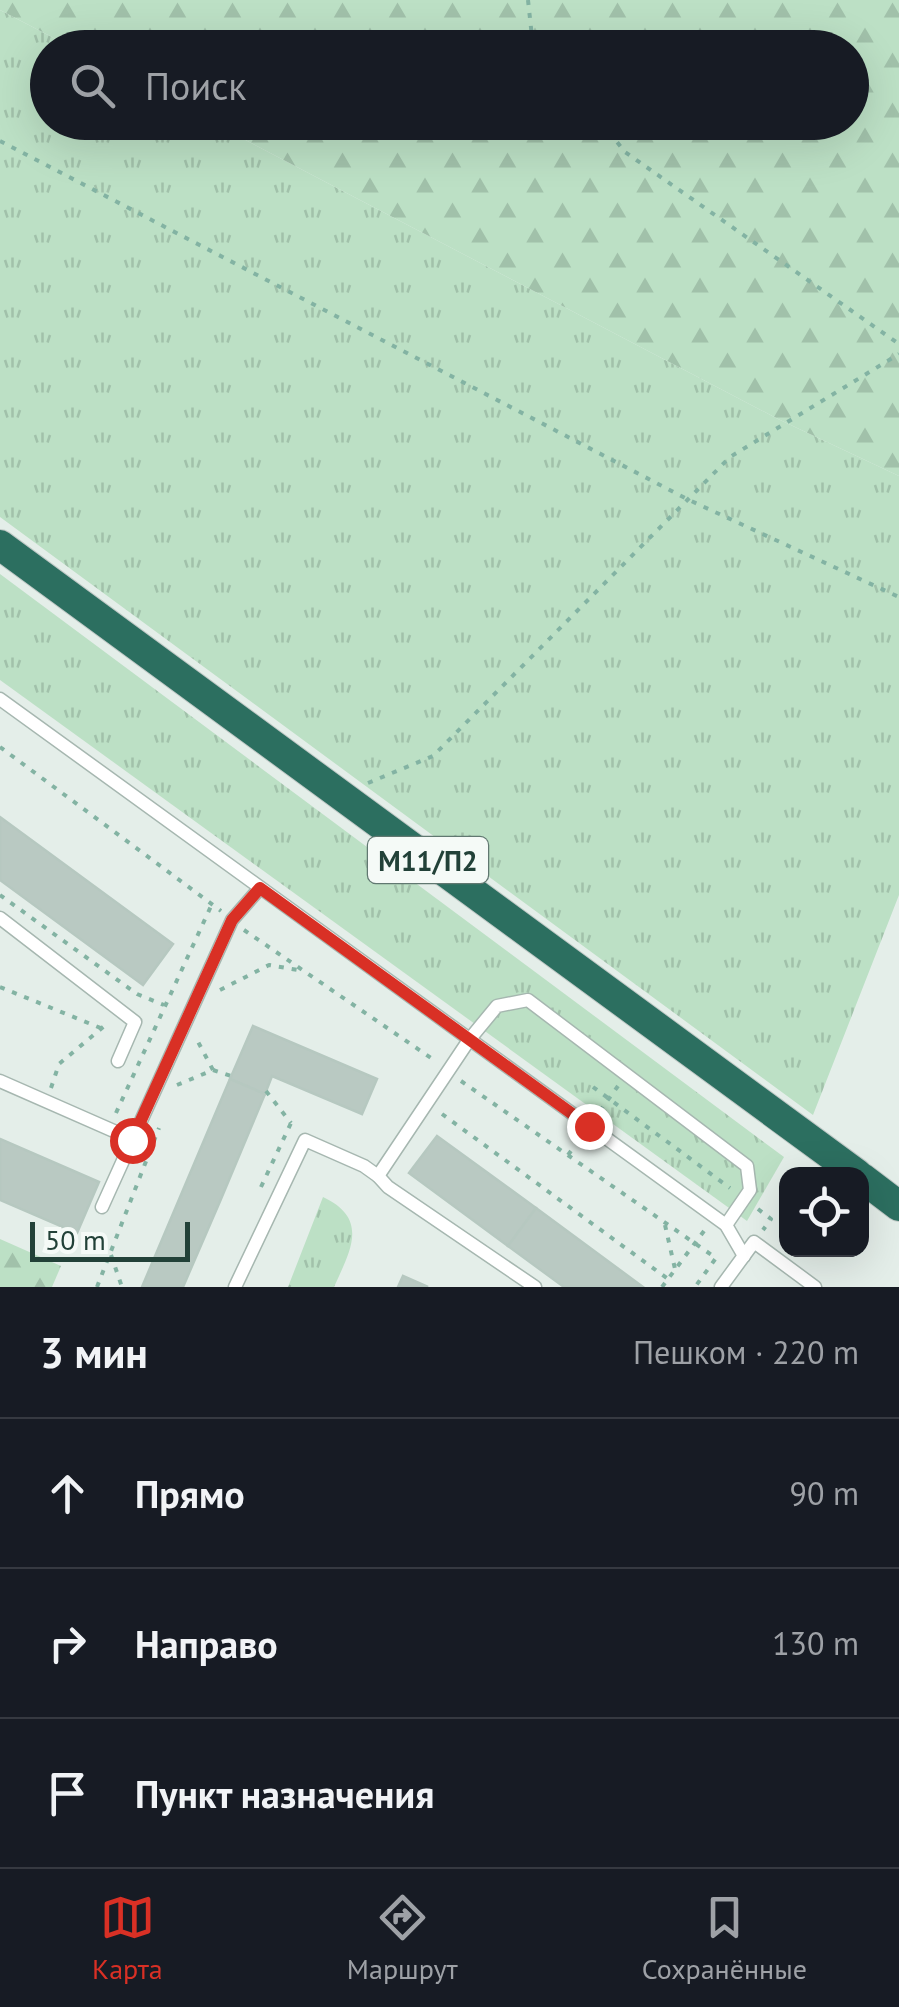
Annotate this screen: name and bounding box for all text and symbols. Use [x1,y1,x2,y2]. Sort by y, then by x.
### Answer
search box [30,30,869,140]
icon: search [65,58,120,113]
text: Поиск [145,61,246,110]
road number: М11/П2 [368,837,488,883]
route end [567,1104,613,1150]
route start [110,1118,156,1164]
map controls [779,1167,869,1257]
button: locate [779,1167,869,1257]
scale bar [30,1217,190,1262]
text: 50 m [45,1221,106,1258]
text: 3 мин [40,1325,148,1380]
text: Пешком · 220 m [633,1331,859,1373]
icon: ahead [40,1466,95,1521]
text: Прямо [135,1469,245,1518]
text: 90 m [790,1472,859,1514]
icon: right [40,1616,95,1671]
text: Направо [135,1619,278,1668]
text: 130 m [772,1622,859,1664]
icon: arrive [40,1766,95,1821]
text: Пункт назначения [135,1769,434,1818]
tab: Карта [92,1890,163,1987]
tab: Маршрут [347,1890,458,1987]
tab: Сохранённые [642,1890,807,1987]

